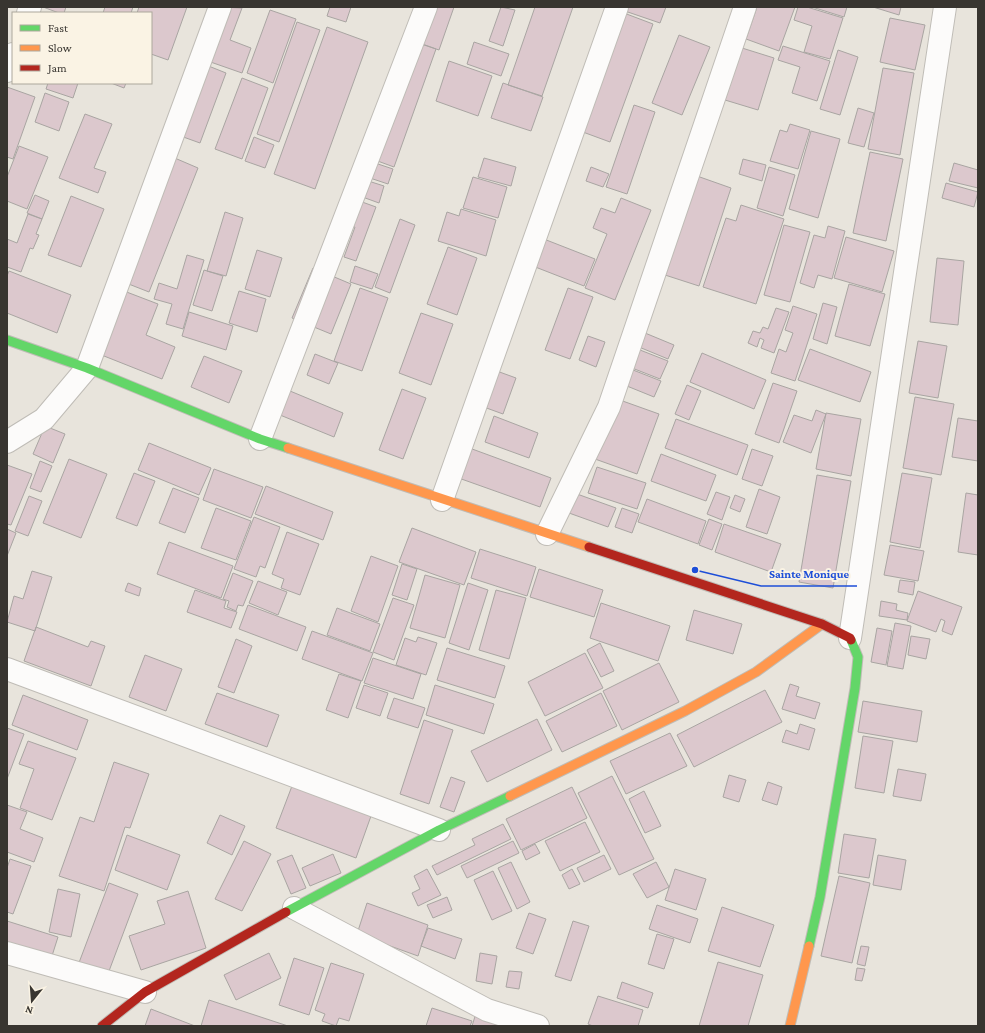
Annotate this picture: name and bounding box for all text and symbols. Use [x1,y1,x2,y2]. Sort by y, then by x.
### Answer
legend [12,12,152,84]
text: Fast [48,21,69,35]
text: Slow [48,41,72,55]
text: Jam [47,61,67,75]
callout: Sainte Monique [761,562,857,586]
text: Sainte Monique [769,567,849,581]
north arrow [12,981,52,1021]
text: N [23,1004,34,1017]

